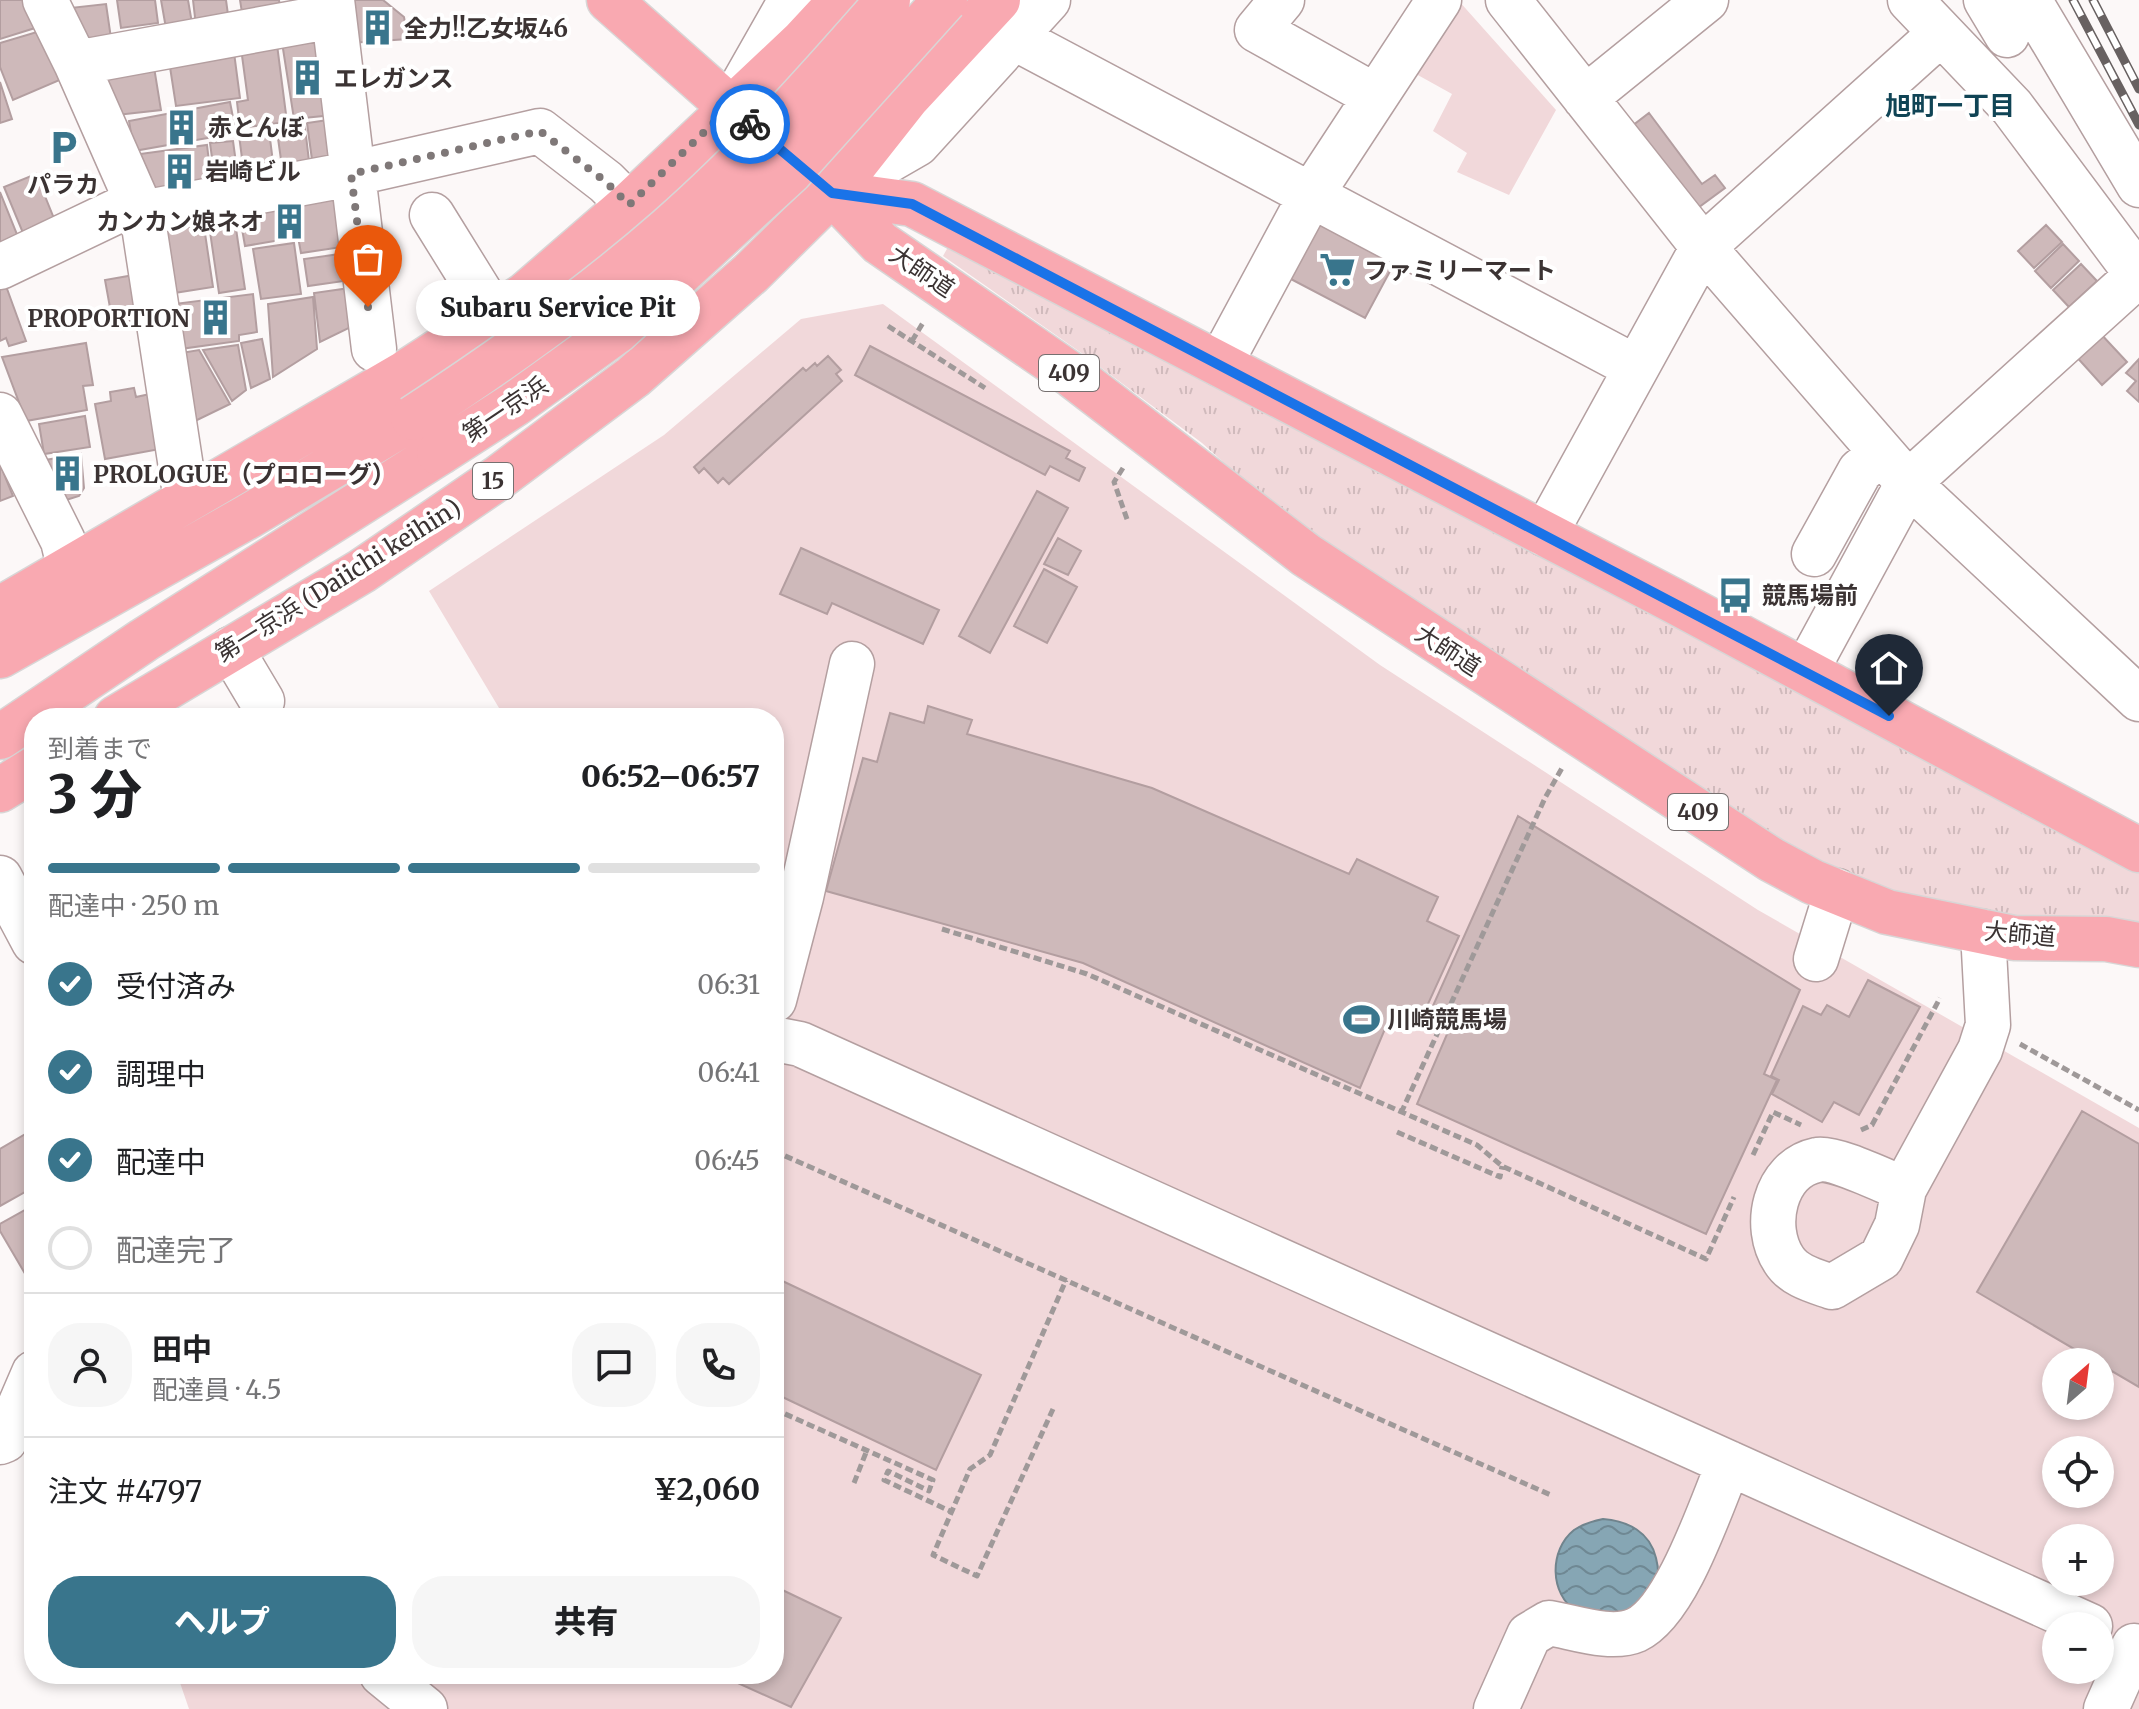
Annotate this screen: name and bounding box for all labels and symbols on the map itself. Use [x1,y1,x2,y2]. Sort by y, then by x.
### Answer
building icon: 全力!!乙女坂46 [359,9,397,47]
place label: 全力!!乙女坂46 [404,13,568,44]
building icon: エレガンス [289,59,327,97]
place label: エレガンス [334,63,454,94]
courier [710,84,790,164]
district label: 旭町一丁目 [1885,89,2015,122]
building icon: 赤とんぼ [163,108,201,146]
place label: 赤とんぼ [208,112,305,143]
parking icon: パラカ [44,128,82,166]
building icon: 岩崎ビル [160,152,198,190]
place label: 岩崎ビル [205,156,301,187]
place label: パラカ [27,169,99,200]
building icon: カンカン娘ネオ [271,202,309,240]
place label: カンカン娘ネオ [96,206,264,237]
pin [334,225,402,307]
street label: 大師道 [883,238,961,304]
supermarket icon: ファミリーマート [1319,251,1357,289]
place label: ファミリーマート [1364,255,1556,286]
callout: Subaru Service Pit [416,279,700,335]
building icon: PROPORTION [197,299,235,337]
place label: PROPORTION [27,303,190,334]
road number: 409 [1039,355,1099,391]
street label: 第一京浜 [457,369,553,449]
building icon: PROLOGUE（プロローグ） [48,455,86,493]
place label: PROLOGUE（プロローグ） [93,459,396,490]
road number: 15 [473,463,513,499]
street label: 第一京浜 (Daiichi keihin) [209,492,467,668]
bus stop icon: 競馬場前 [1717,576,1755,614]
place label: 競馬場前 [1762,580,1858,611]
street label: 大師道 [1409,617,1487,683]
pin [1855,634,1923,716]
road number: 409 [1668,794,1728,830]
street label: 大師道 [1983,915,2057,953]
sports icon: 川崎競馬場 [1342,1000,1380,1038]
place label: 川崎競馬場 [1387,1004,1507,1035]
north arrow [2042,1348,2114,1420]

